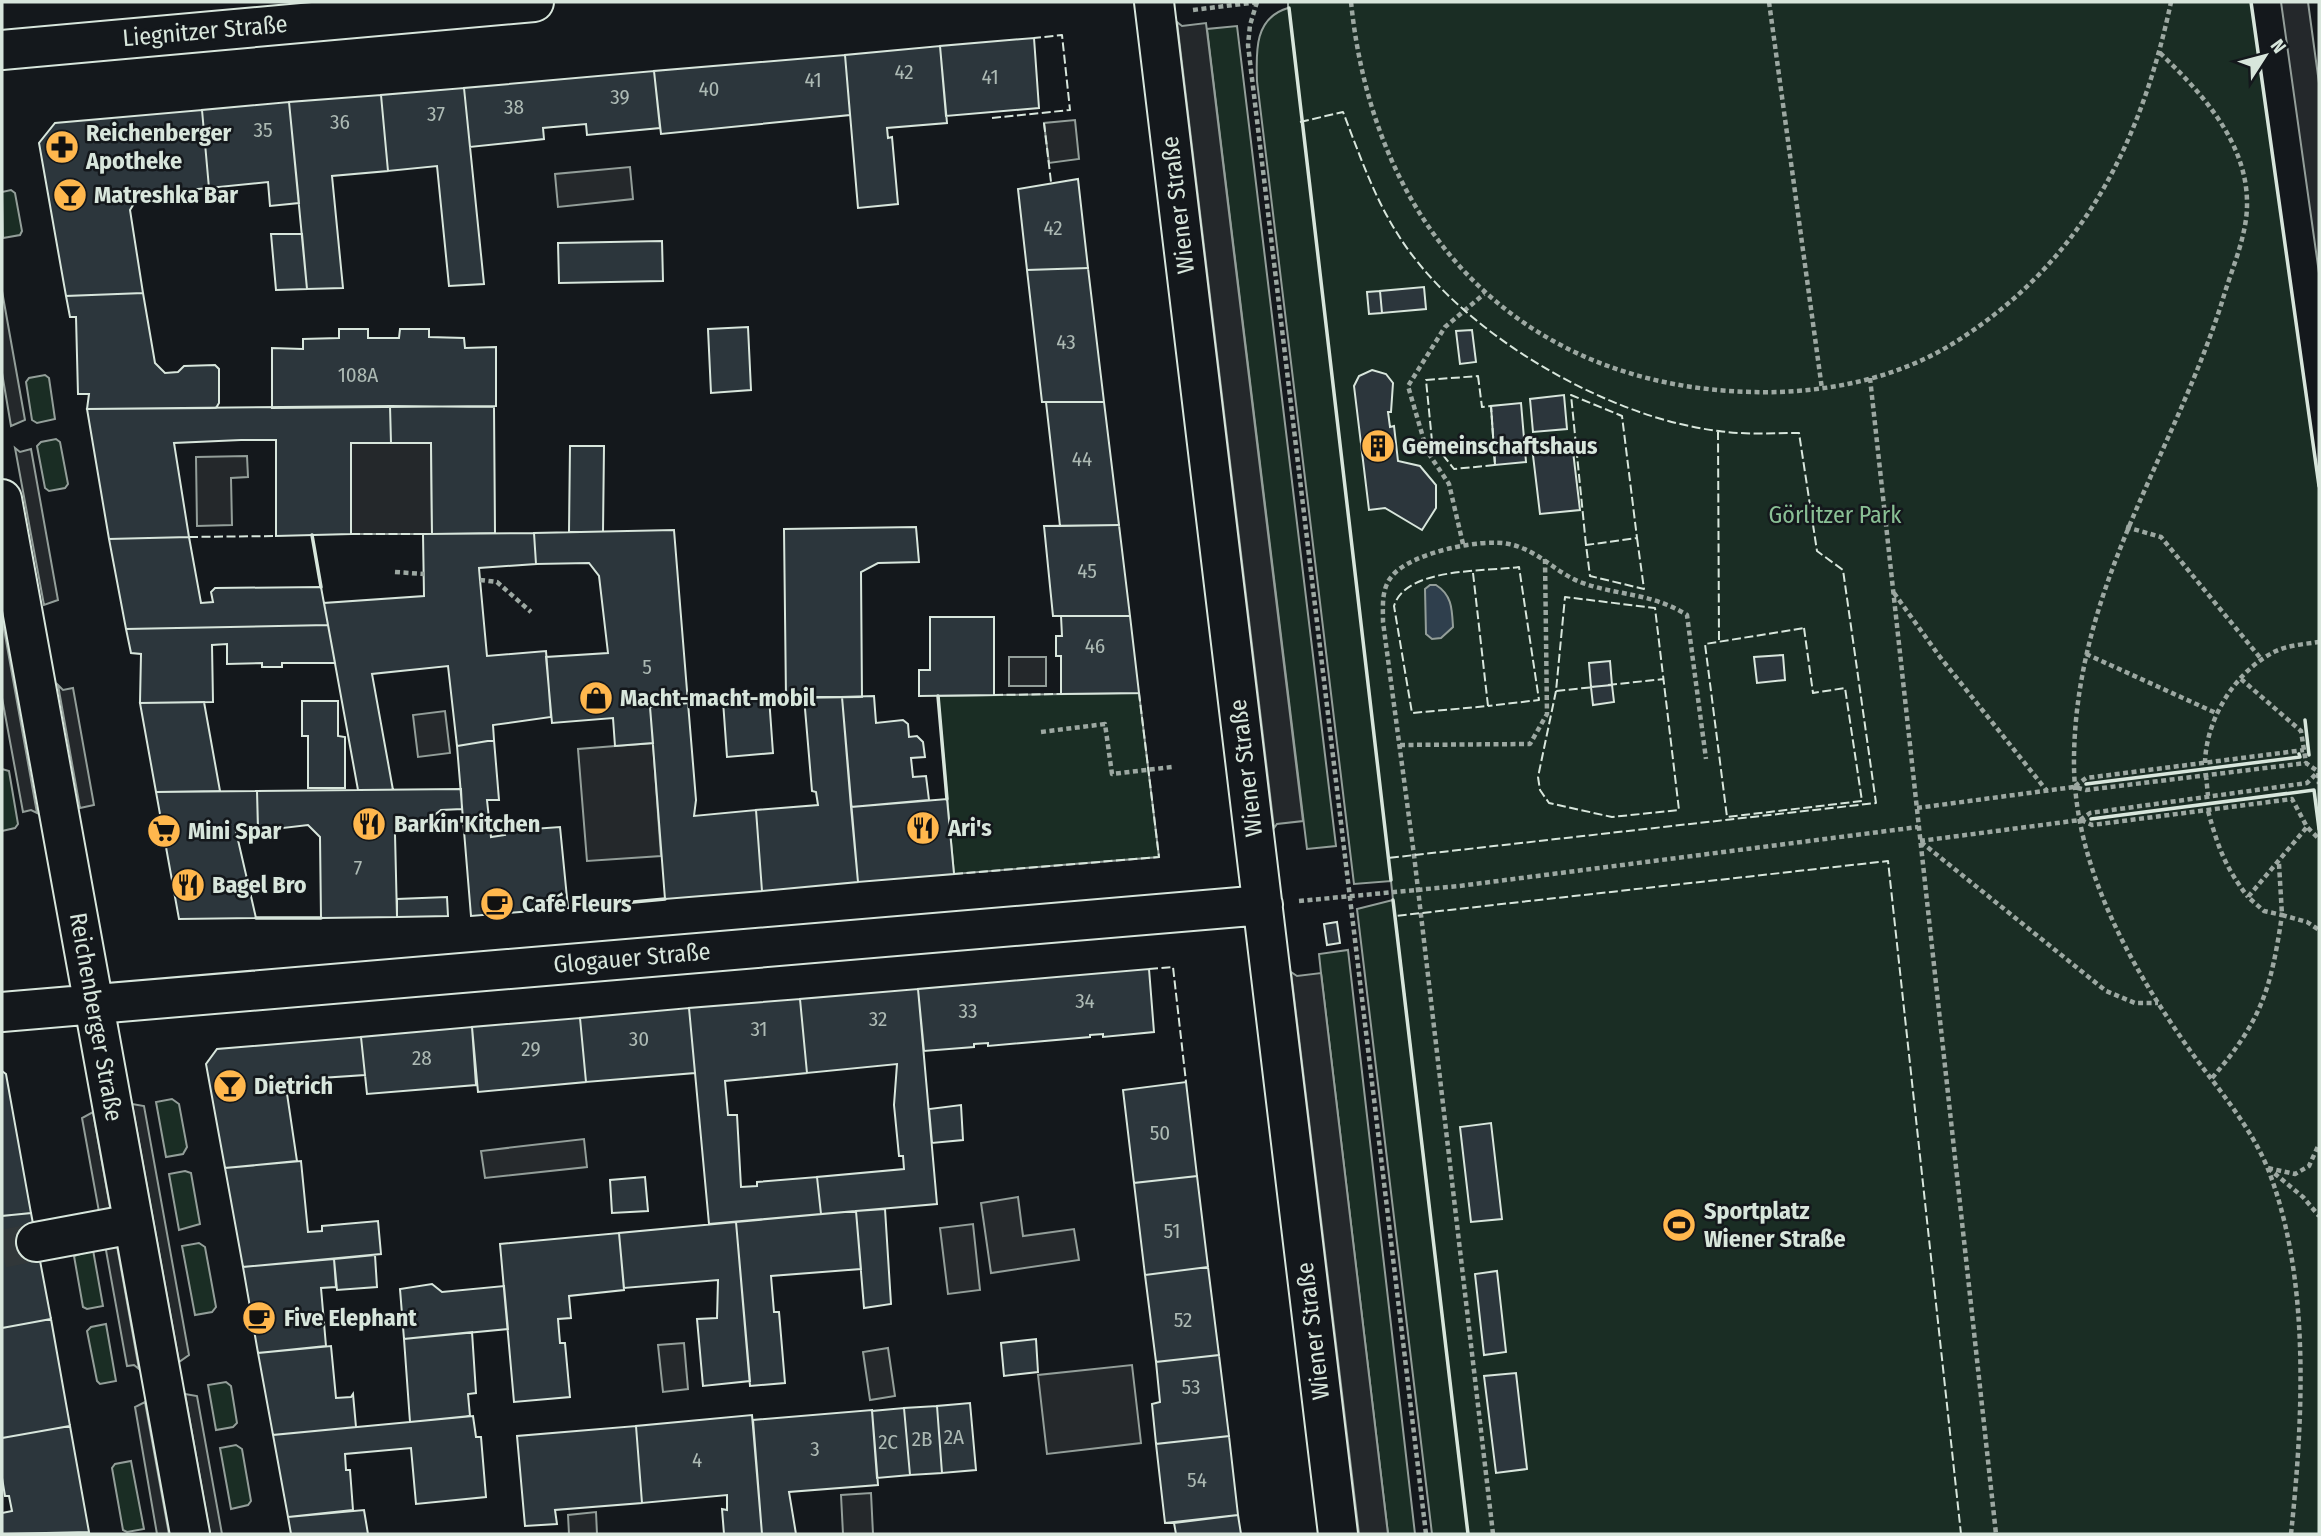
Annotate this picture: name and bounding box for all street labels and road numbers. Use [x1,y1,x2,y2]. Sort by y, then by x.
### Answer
street label: Liegnitzer Straße [121,10,289,52]
street label: Wiener Straße [1156,135,1200,275]
street label: Wiener Straße [1224,698,1268,838]
street label: Reichenberger Straße [64,911,128,1123]
street label: Glogauer Straße [552,937,712,979]
street label: Wiener Straße [1291,1261,1335,1401]

